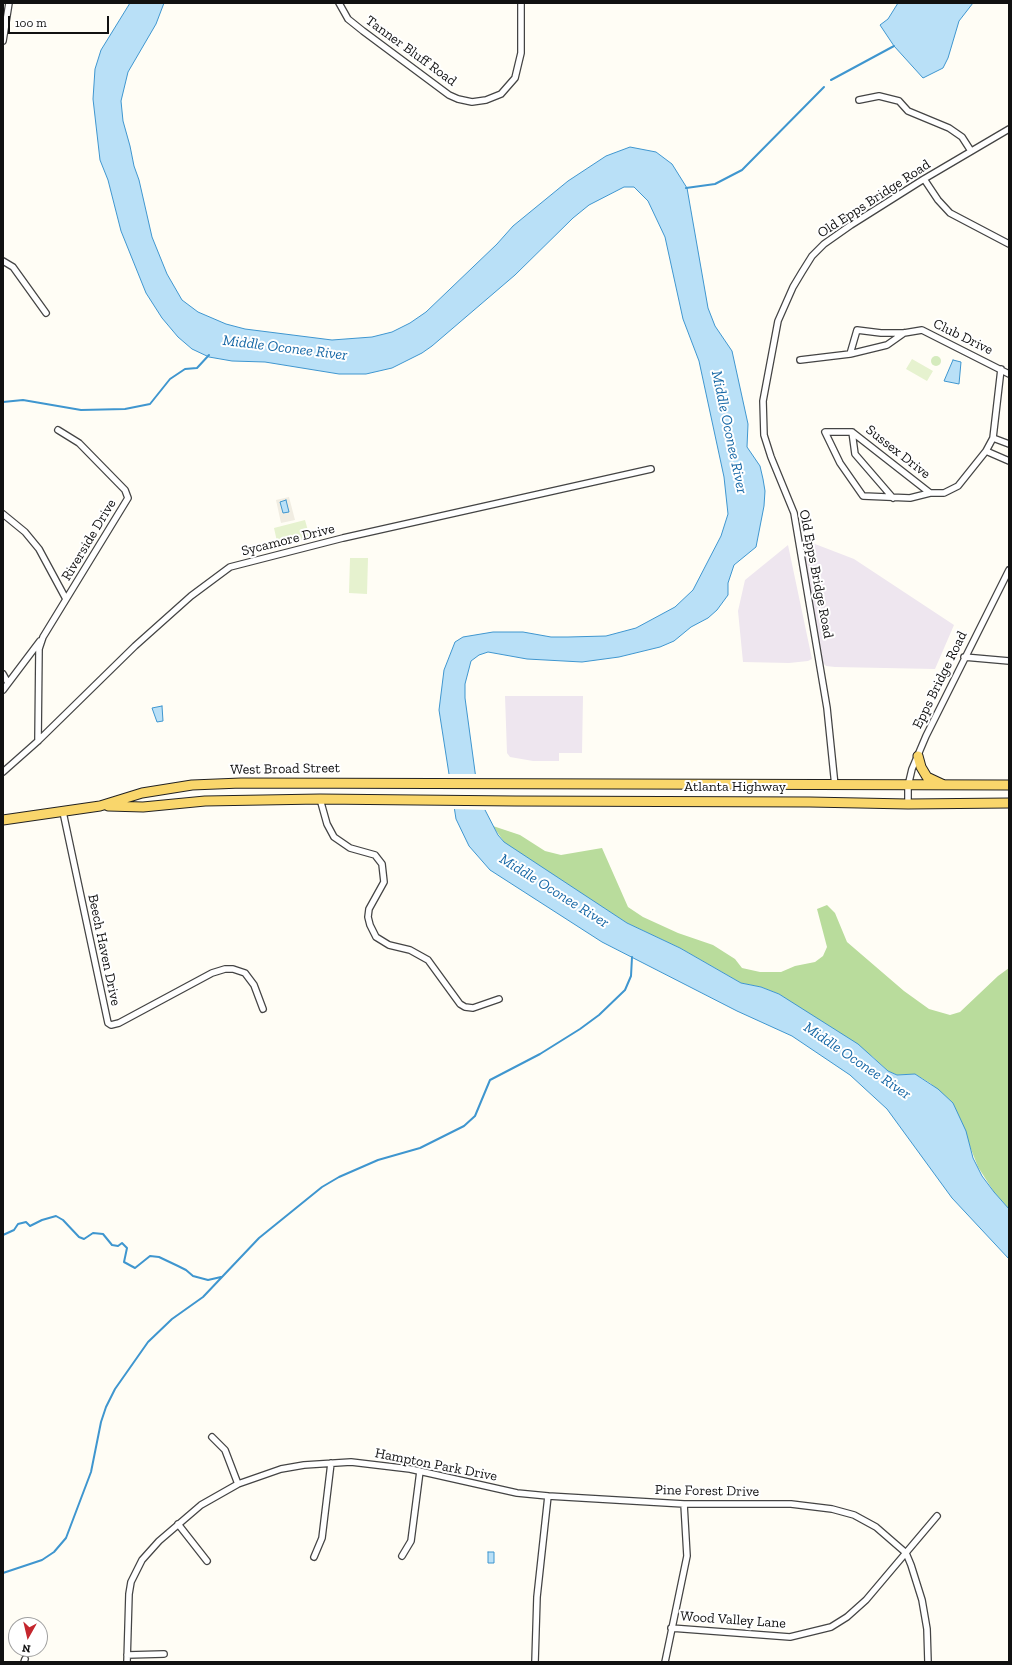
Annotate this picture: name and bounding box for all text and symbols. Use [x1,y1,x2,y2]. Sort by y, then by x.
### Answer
scale bar [10,8,111,34]
street label: Tanner Bluff Road [362,12,460,90]
text: 100 m [15,16,47,30]
street label: Old Epps Bridge Road [814,156,934,242]
street label: Club Drive [930,315,996,359]
water label: Middle Oconee River [222,331,348,365]
water label: Middle Oconee River [707,369,751,495]
street label: Sussex Drive [862,422,934,482]
street label: Riverside Drive [58,496,120,584]
street label: Old Epps Bridge Road [795,508,837,640]
street label: Sycamore Drive [240,520,336,560]
street label: Epps Bridge Road [909,628,971,732]
street label: West Broad Street [230,760,340,778]
street label: Atlanta Highway [684,779,786,795]
water label: Middle Oconee River [496,850,612,932]
street label: Beech Haven Drive [84,893,124,1007]
water label: Middle Oconee River [800,1019,914,1103]
street label: Hampton Park Drive [373,1445,499,1485]
street label: Pine Forest Drive [655,1482,759,1500]
street label: Wood Valley Lane [680,1608,786,1632]
north arrow [8,1617,48,1657]
text: N [21,1641,31,1655]

